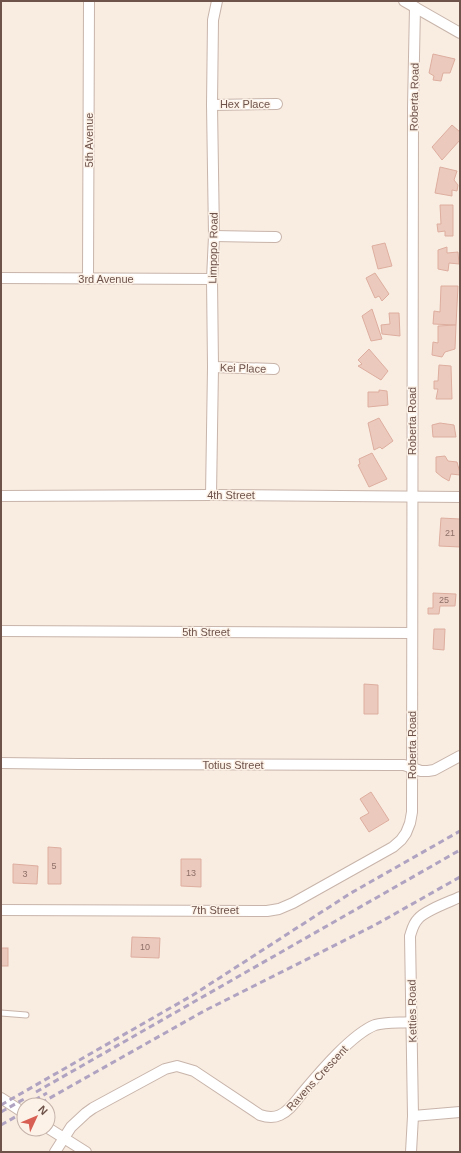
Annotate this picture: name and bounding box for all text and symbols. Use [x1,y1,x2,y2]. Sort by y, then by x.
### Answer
street label: Roberta Road [407,63,421,131]
street label: Hex Place [220,98,270,110]
street label: 5th Avenue [83,113,95,167]
street label: Limpopo Road [206,212,220,284]
street label: 3rd Avenue [78,273,134,285]
street label: Kei Place [220,361,266,375]
street label: Roberta Road [406,387,418,455]
street label: 4th Street [207,489,255,501]
house number: 21 [445,528,455,538]
house number: 25 [439,595,449,605]
street label: 5th Street [182,626,230,638]
street label: Roberta Road [406,711,418,779]
street label: Totius Street [202,759,264,771]
house number: 5 [51,861,57,871]
house number: 13 [186,868,196,878]
house number: 3 [22,869,28,879]
street label: 7th Street [191,904,239,916]
house number: 10 [140,942,150,952]
street label: Ketties Road [405,979,419,1043]
street label: Ravens Crescent [284,1043,350,1113]
north arrow [16,1097,56,1137]
text: N [36,1103,50,1117]

